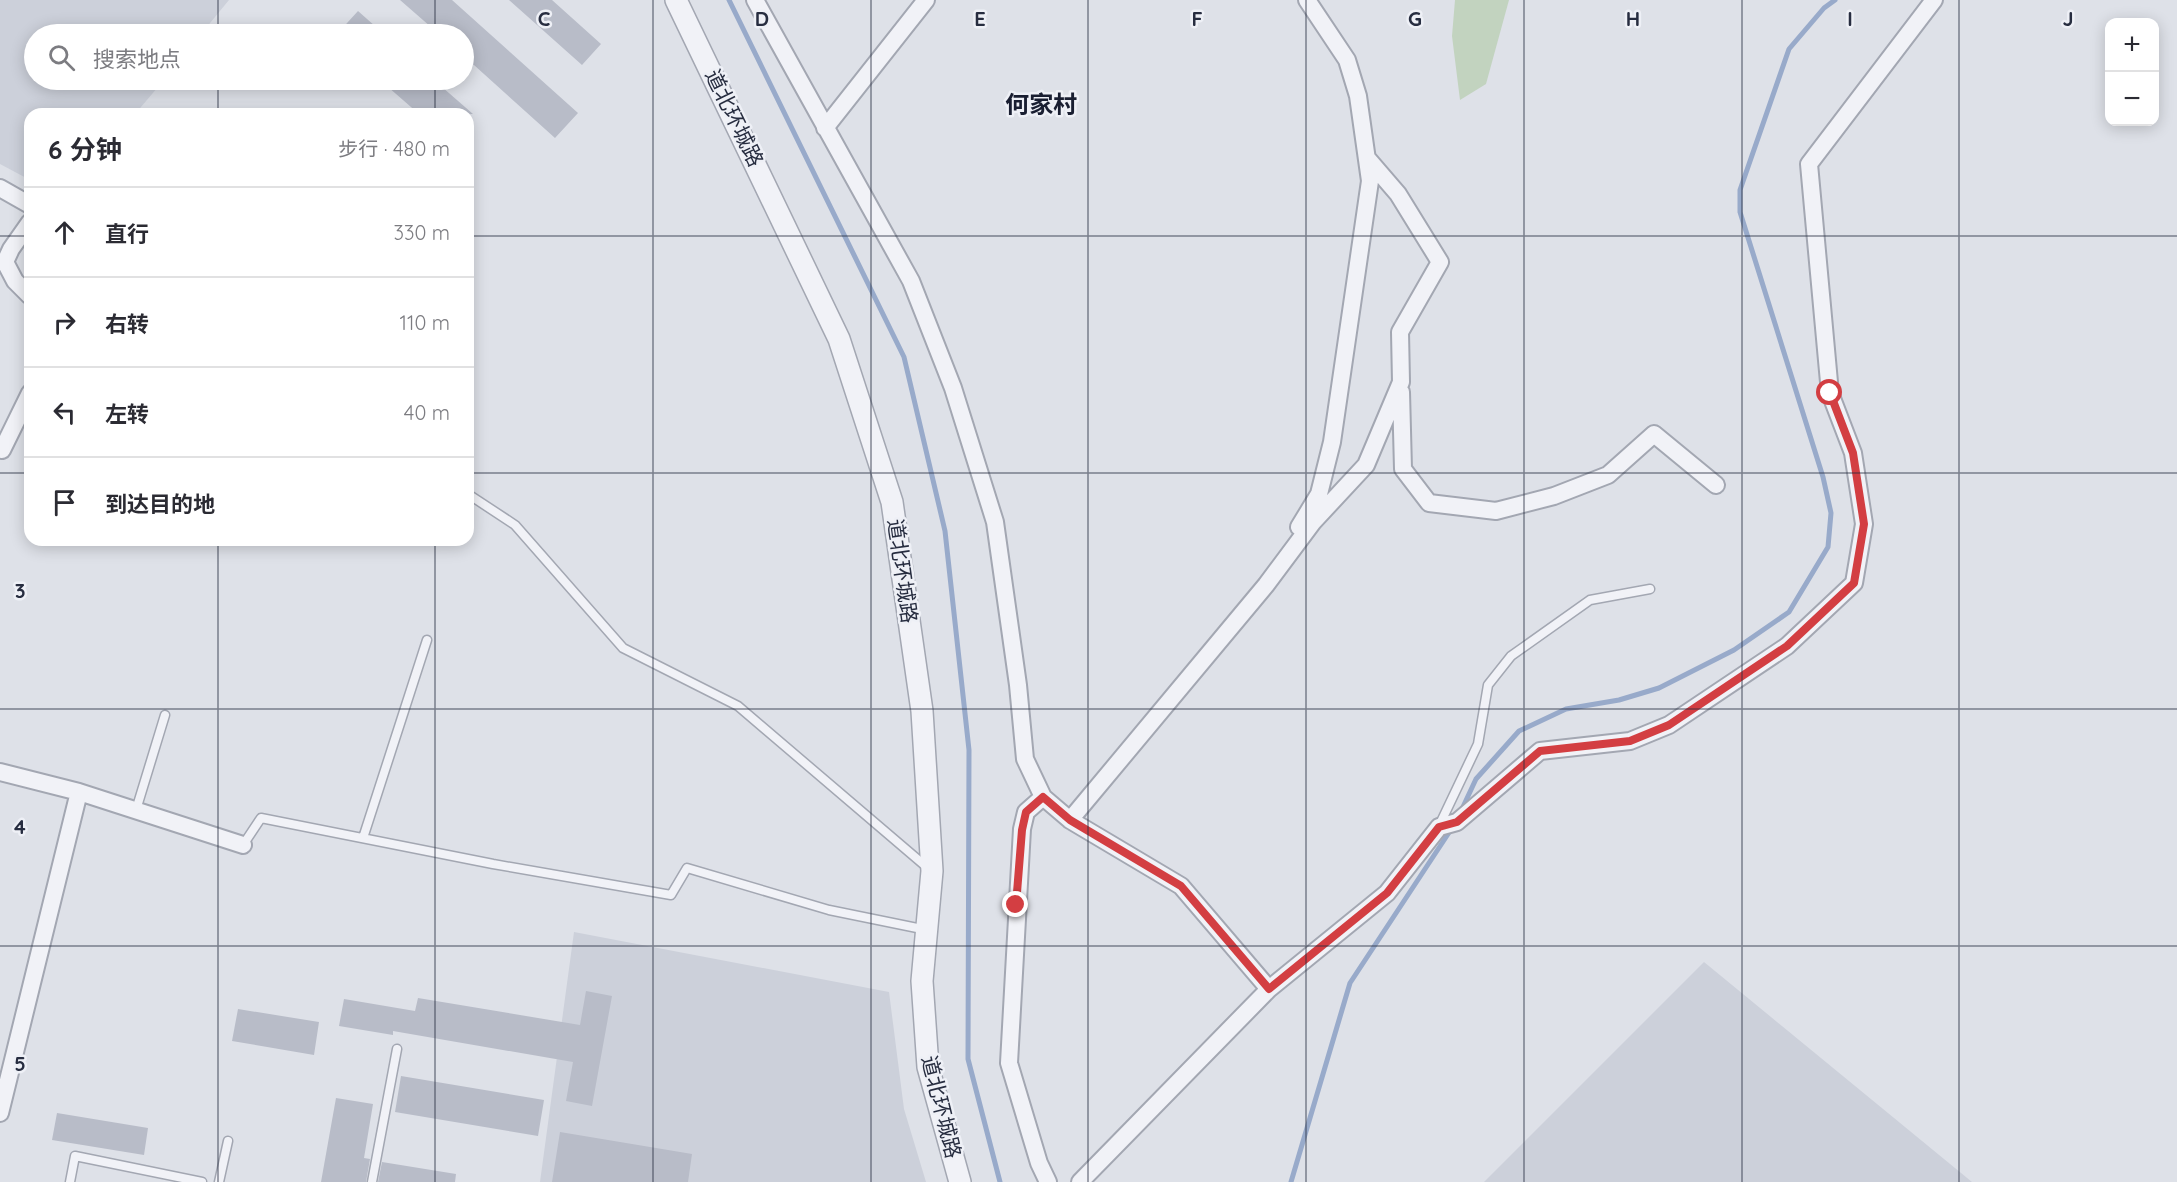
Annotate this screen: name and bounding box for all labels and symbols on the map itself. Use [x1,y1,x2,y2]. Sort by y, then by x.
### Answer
text: C [538,6,551,31]
text: D [755,6,769,31]
text: E [974,6,986,31]
text: F [1191,6,1203,31]
text: G [1408,6,1422,31]
text: H [1626,6,1640,31]
text: I [1847,6,1853,31]
text: J [2062,6,2074,31]
street label: 道北环城路 [700,65,770,170]
district label: 何家村 [1005,89,1077,119]
route start [1816,379,1842,405]
street label: 道北环城路 [883,517,923,625]
text: 3 [15,578,25,603]
text: 4 [14,814,26,839]
route end [1002,891,1028,917]
text: 5 [14,1051,26,1076]
street label: 道北环城路 [917,1053,967,1161]

